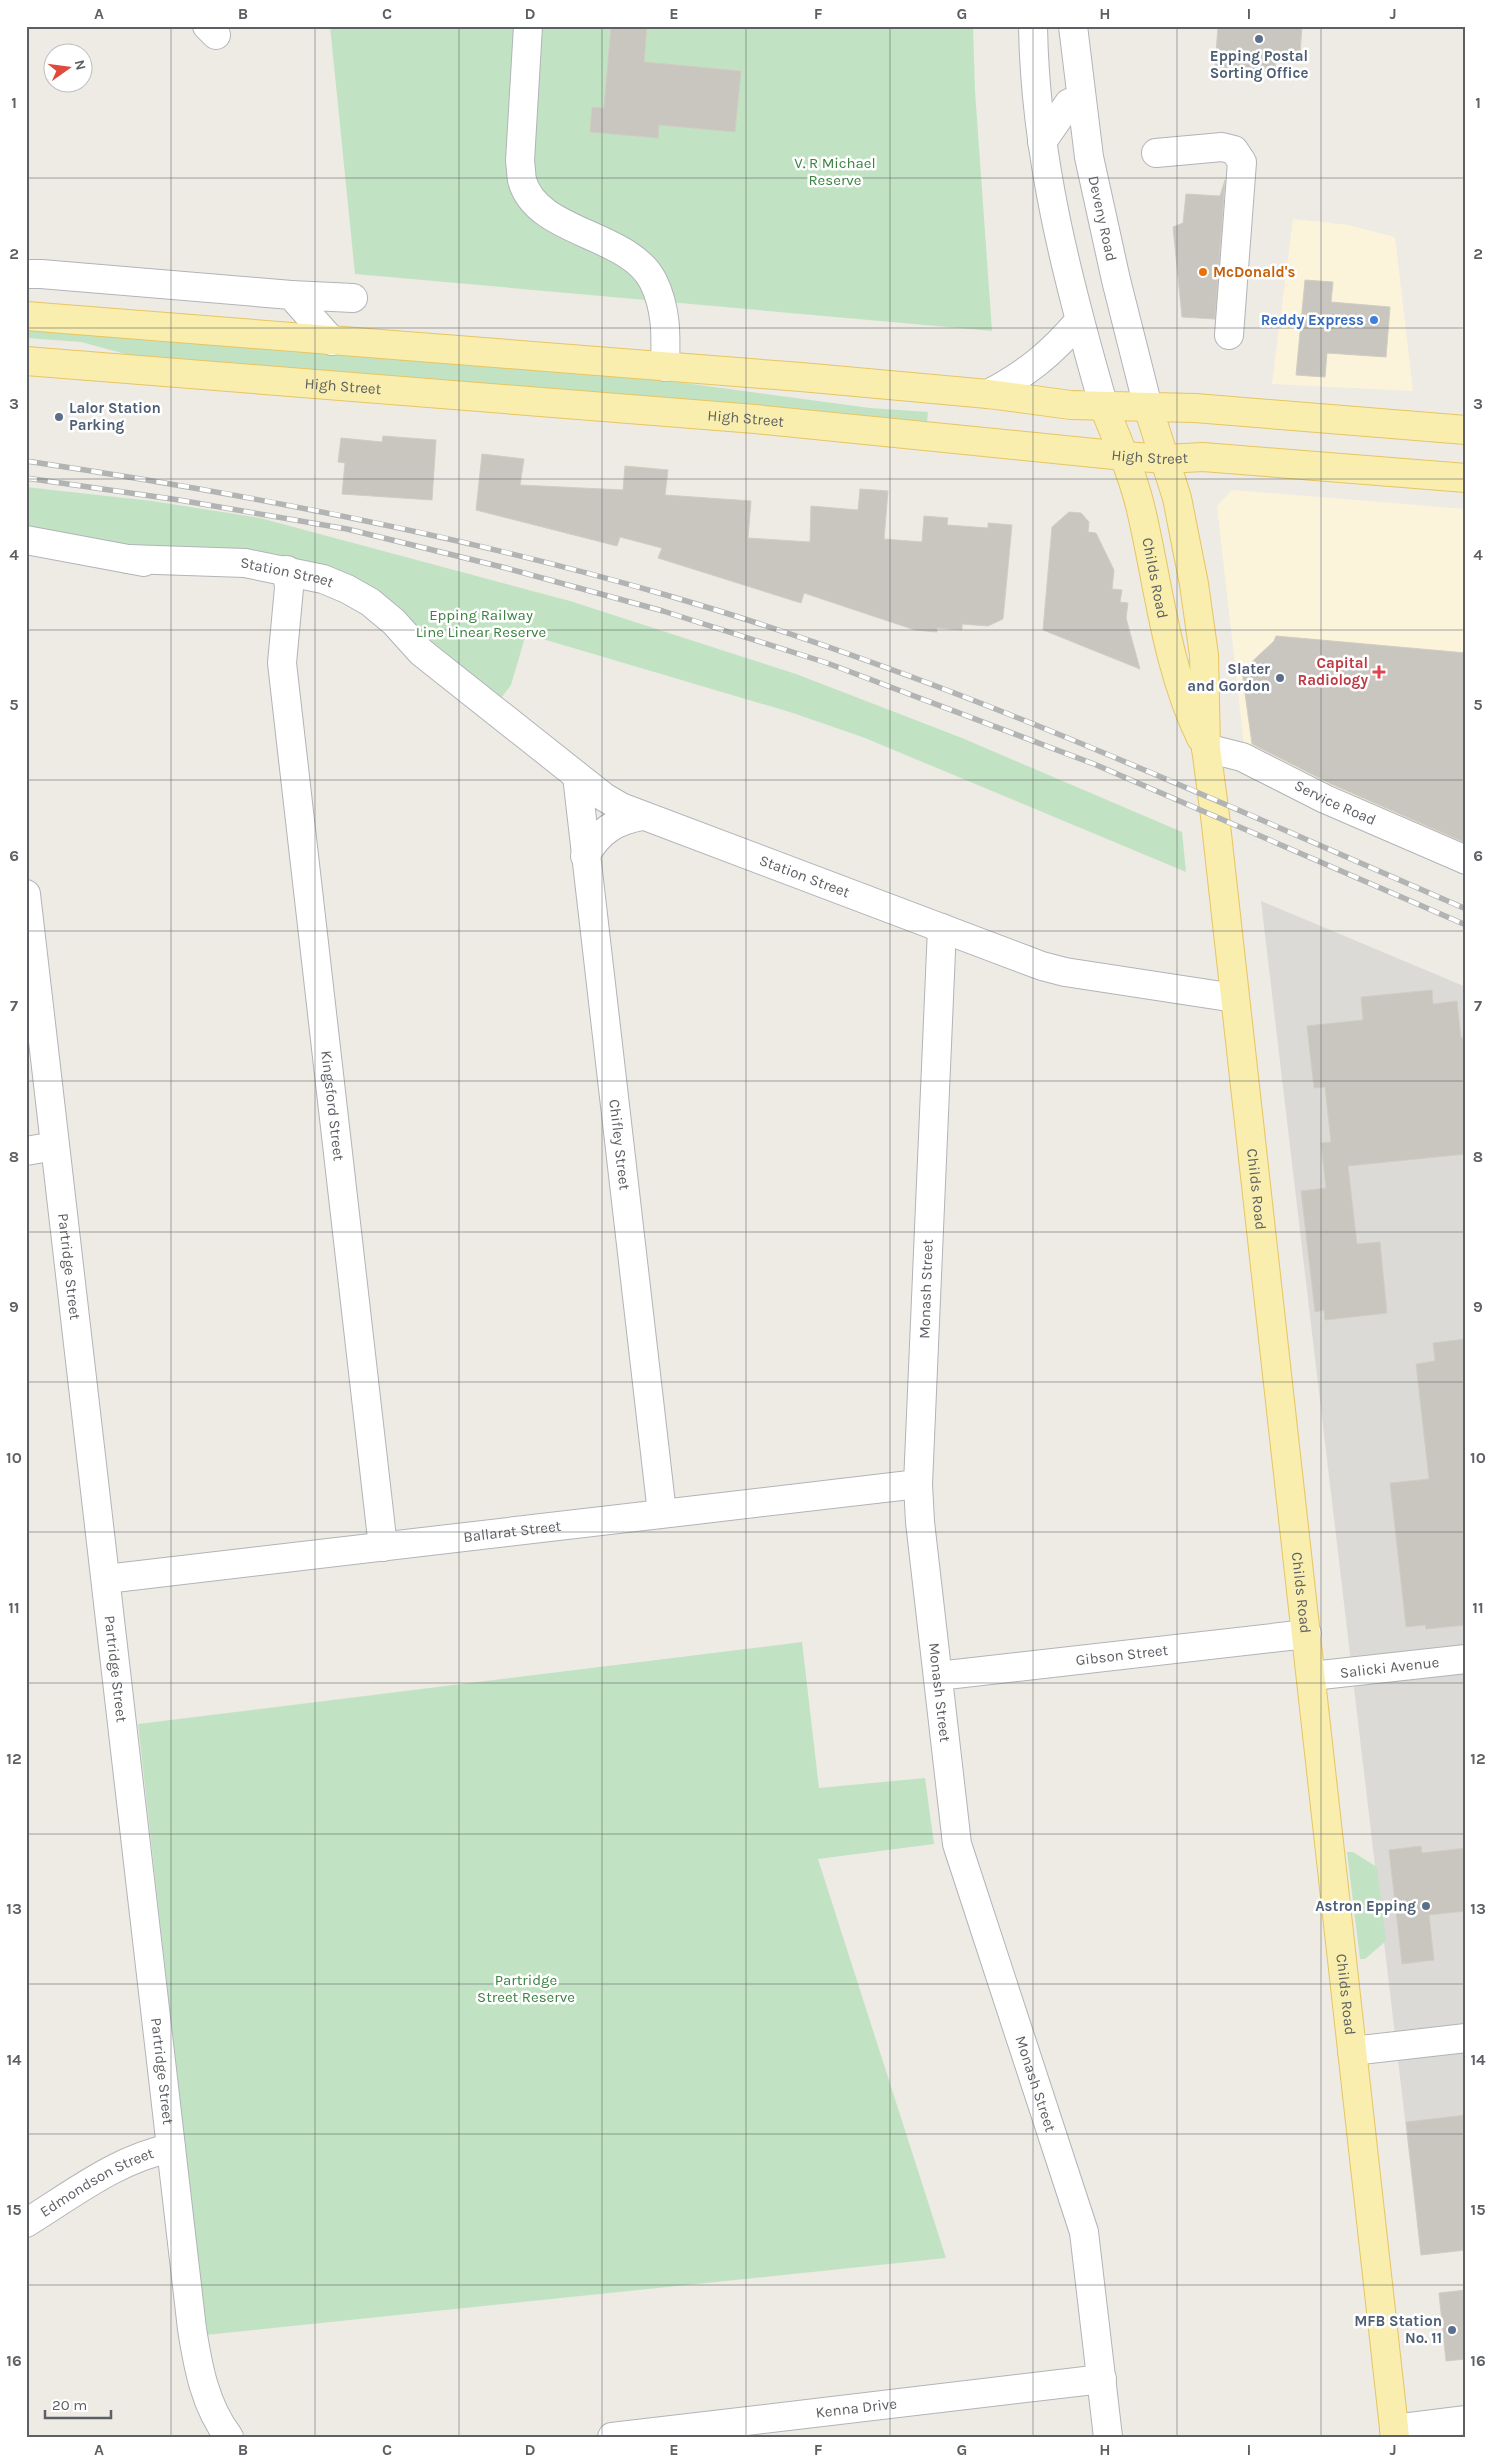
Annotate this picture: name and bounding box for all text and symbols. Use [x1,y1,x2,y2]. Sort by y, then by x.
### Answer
text: A [94,4,104,23]
text: B [238,4,248,23]
text: C [382,4,392,23]
text: D [525,4,536,23]
text: E [669,4,679,23]
text: F [814,4,823,23]
text: G [957,4,967,23]
text: H [1099,4,1111,23]
text: I [1247,4,1251,23]
text: J [1389,4,1397,23]
marker: Epping Postal Sorting Office [1253,33,1265,45]
north arrow [42,42,92,92]
place label: Epping Postal Sorting Office [1210,47,1308,82]
text: N [71,58,90,72]
text: 1 [11,93,17,112]
text: 1 [1475,93,1481,112]
park label: V. R Michael Reserve [794,154,876,189]
street label: Deveny Road [1084,174,1121,263]
text: 2 [9,244,19,263]
text: 2 [1473,244,1483,263]
place label: McDonald's [1213,263,1295,281]
marker: McDonald's [1197,266,1209,278]
place label: Reddy Express [1261,311,1364,329]
marker: Reddy Express [1368,314,1380,326]
street label: High Street [304,374,382,398]
text: 3 [9,394,19,413]
text: 3 [1473,394,1483,413]
place label: Lalor Station Parking [69,399,161,434]
street label: High Street [707,406,785,431]
marker: Lalor Station Parking [53,411,65,423]
street label: High Street [1111,446,1189,468]
street label: Childs Road [1138,536,1172,620]
text: 4 [9,545,19,564]
text: 4 [1473,545,1483,564]
street label: Station Street [240,554,337,592]
park label: Epping Railway Line Linear Reserve [416,606,546,641]
place label: Capital Radiology [1297,654,1368,689]
place label: Slater and Gordon [1187,660,1270,695]
marker: Capital Radiology [1372,665,1386,679]
marker: Slater and Gordon [1274,672,1286,684]
text: 5 [9,695,19,714]
text: 5 [1473,695,1483,714]
street label: Service Road [1291,776,1379,829]
text: 6 [9,846,19,865]
text: 6 [1473,846,1483,865]
street label: Station Street [757,851,852,902]
text: 7 [10,996,18,1015]
text: 7 [1474,996,1482,1015]
street label: Kingsford Street [317,1049,348,1162]
street label: Chifley Street [605,1098,634,1191]
text: 8 [9,1147,19,1166]
text: 8 [1473,1147,1483,1166]
street label: Childs Road [1243,1148,1270,1231]
street label: Partridge Street [54,1212,84,1321]
street label: Monash Street [915,1238,937,1339]
text: 9 [9,1297,19,1316]
text: 9 [1473,1297,1483,1316]
text: 10 [6,1448,22,1467]
text: 10 [1470,1448,1486,1467]
street label: Ballarat Street [462,1517,562,1546]
street label: Childs Road [1288,1551,1315,1634]
text: 11 [8,1598,20,1617]
text: 11 [1472,1598,1484,1617]
street label: Partridge Street [101,1614,131,1724]
street label: Gibson Street [1075,1641,1169,1669]
street label: Monash Street [925,1642,954,1743]
street label: Salicki Avenue [1339,1653,1440,1682]
text: 12 [6,1749,22,1768]
text: 12 [1470,1749,1486,1768]
place label: Astron Epping [1315,1897,1416,1915]
text: 13 [6,1899,22,1918]
text: 13 [1470,1899,1486,1918]
marker: Astron Epping [1420,1900,1432,1912]
street label: Childs Road [1332,1953,1359,2036]
park label: Partridge Street Reserve [477,1971,575,2006]
street label: Partridge Street [147,2017,177,2126]
street label: Monash Street [1011,2033,1060,2134]
text: 14 [6,2050,22,2069]
text: 14 [1470,2050,1486,2069]
street label: Edmondson Street [37,2144,156,2221]
text: 15 [6,2200,22,2219]
text: 15 [1470,2200,1486,2219]
place label: MFB Station No. 11 [1354,2312,1442,2347]
marker: MFB Station No. 11 [1446,2324,1458,2336]
text: 16 [6,2351,22,2370]
text: 16 [1470,2351,1486,2370]
scale bar [45,2388,111,2420]
street label: Kenna Drive [815,2394,898,2422]
text: 20 m [52,2396,87,2414]
text: A [94,2440,104,2459]
text: B [238,2440,248,2459]
text: C [382,2440,392,2459]
text: D [525,2440,536,2459]
text: E [669,2440,679,2459]
text: F [814,2440,823,2459]
text: G [957,2440,967,2459]
text: H [1099,2440,1111,2459]
text: I [1247,2440,1251,2459]
text: J [1389,2440,1397,2459]

